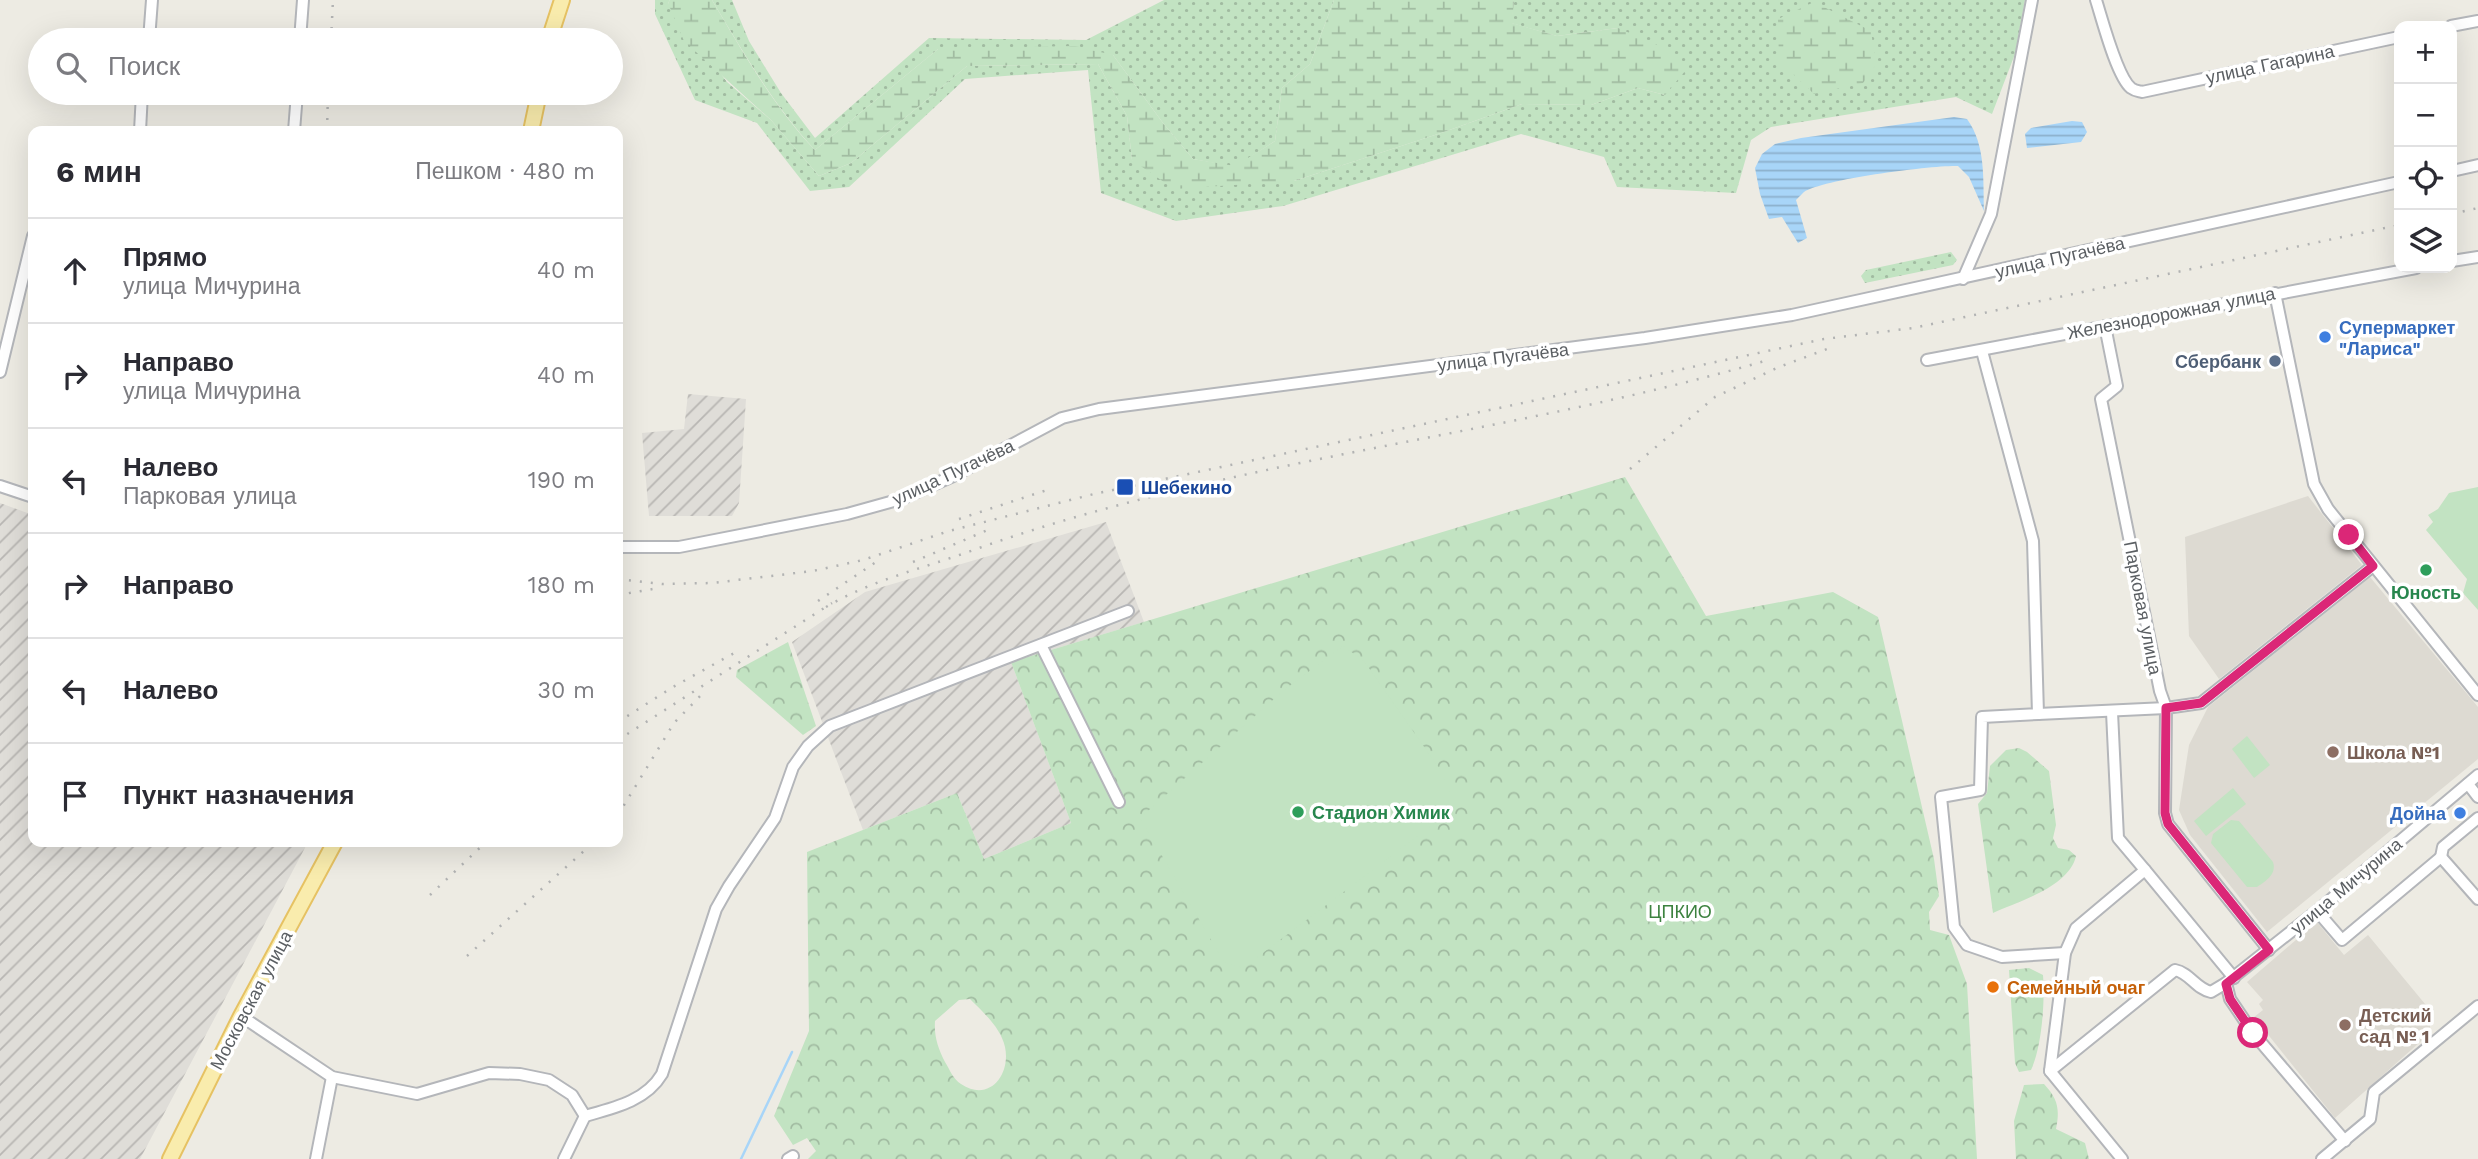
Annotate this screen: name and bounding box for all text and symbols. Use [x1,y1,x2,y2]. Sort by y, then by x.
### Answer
map controls [2394,21,2457,273]
button: + [2394,21,2457,84]
search box [28,28,623,105]
street label: улица Гагарина [2204,40,2337,88]
icon: search [52,48,90,86]
text: Поиск [108,51,180,81]
button: − [2394,84,2457,147]
button: locate [2394,147,2457,210]
text: 6 мин [56,154,142,189]
text: Пешком · 480 m [415,158,595,185]
button: layers [2394,210,2457,273]
street label: улица Пугачёва [1993,232,2128,282]
text: Прямо [123,242,207,272]
icon: ahead [56,252,94,290]
text: 40 m [537,257,595,284]
text: улица Мичурина [123,273,300,300]
street label: Железнодорожная улица [2065,282,2278,343]
place label: Супермаркет "Лариса" [2339,317,2456,359]
marker: Супермаркет "Лариса" [2317,329,2333,345]
street label: улица Пугачёва [1436,338,1571,375]
text: Направо [123,347,234,377]
place label: Сбербанк [2175,351,2262,372]
marker: Сбербанк [2267,353,2283,369]
icon: right [56,357,94,395]
text: 40 m [537,362,595,389]
text: улица Мичурина [123,378,300,405]
street label: улица Пугачёва [889,434,1018,509]
text: Налево [123,452,218,482]
icon: left [56,462,94,500]
text: 190 m [528,467,595,494]
marker: Шебекино [1115,477,1135,497]
place label: Шебекино [1141,477,1232,498]
text: Парковая улица [123,483,297,510]
route end [2333,519,2364,550]
street label: Парковая улица [2120,539,2166,678]
marker: Юность [2418,562,2434,578]
icon: right [56,567,94,605]
text: Направо [123,570,234,600]
text: 180 m [528,572,595,599]
place label: Юность [2391,582,2461,603]
icon: left [56,672,94,710]
text: Налево [123,675,218,705]
text: 30 m [538,677,595,704]
place label: Школа №1 [2347,742,2440,763]
marker: Школа №1 [2325,744,2341,760]
icon: arrive [56,777,94,815]
text: Пункт назначения [123,780,354,810]
place label: Стадион Химик [1312,802,1451,823]
place label: Дойна [2390,803,2447,824]
marker: Стадион Химик [1290,804,1306,820]
marker: Дойна [2452,805,2468,821]
street label: улица Мичурина [2286,833,2407,939]
park label: ЦПКИО [1648,901,1712,922]
street label: Московская улица [206,926,297,1073]
place label: Семейный очаг [2007,977,2146,998]
marker: Семейный очаг [1985,979,2001,995]
place label: Детский сад № 1 [2359,1005,2432,1047]
route start [2237,1017,2268,1048]
marker: Детский сад № 1 [2337,1017,2353,1033]

